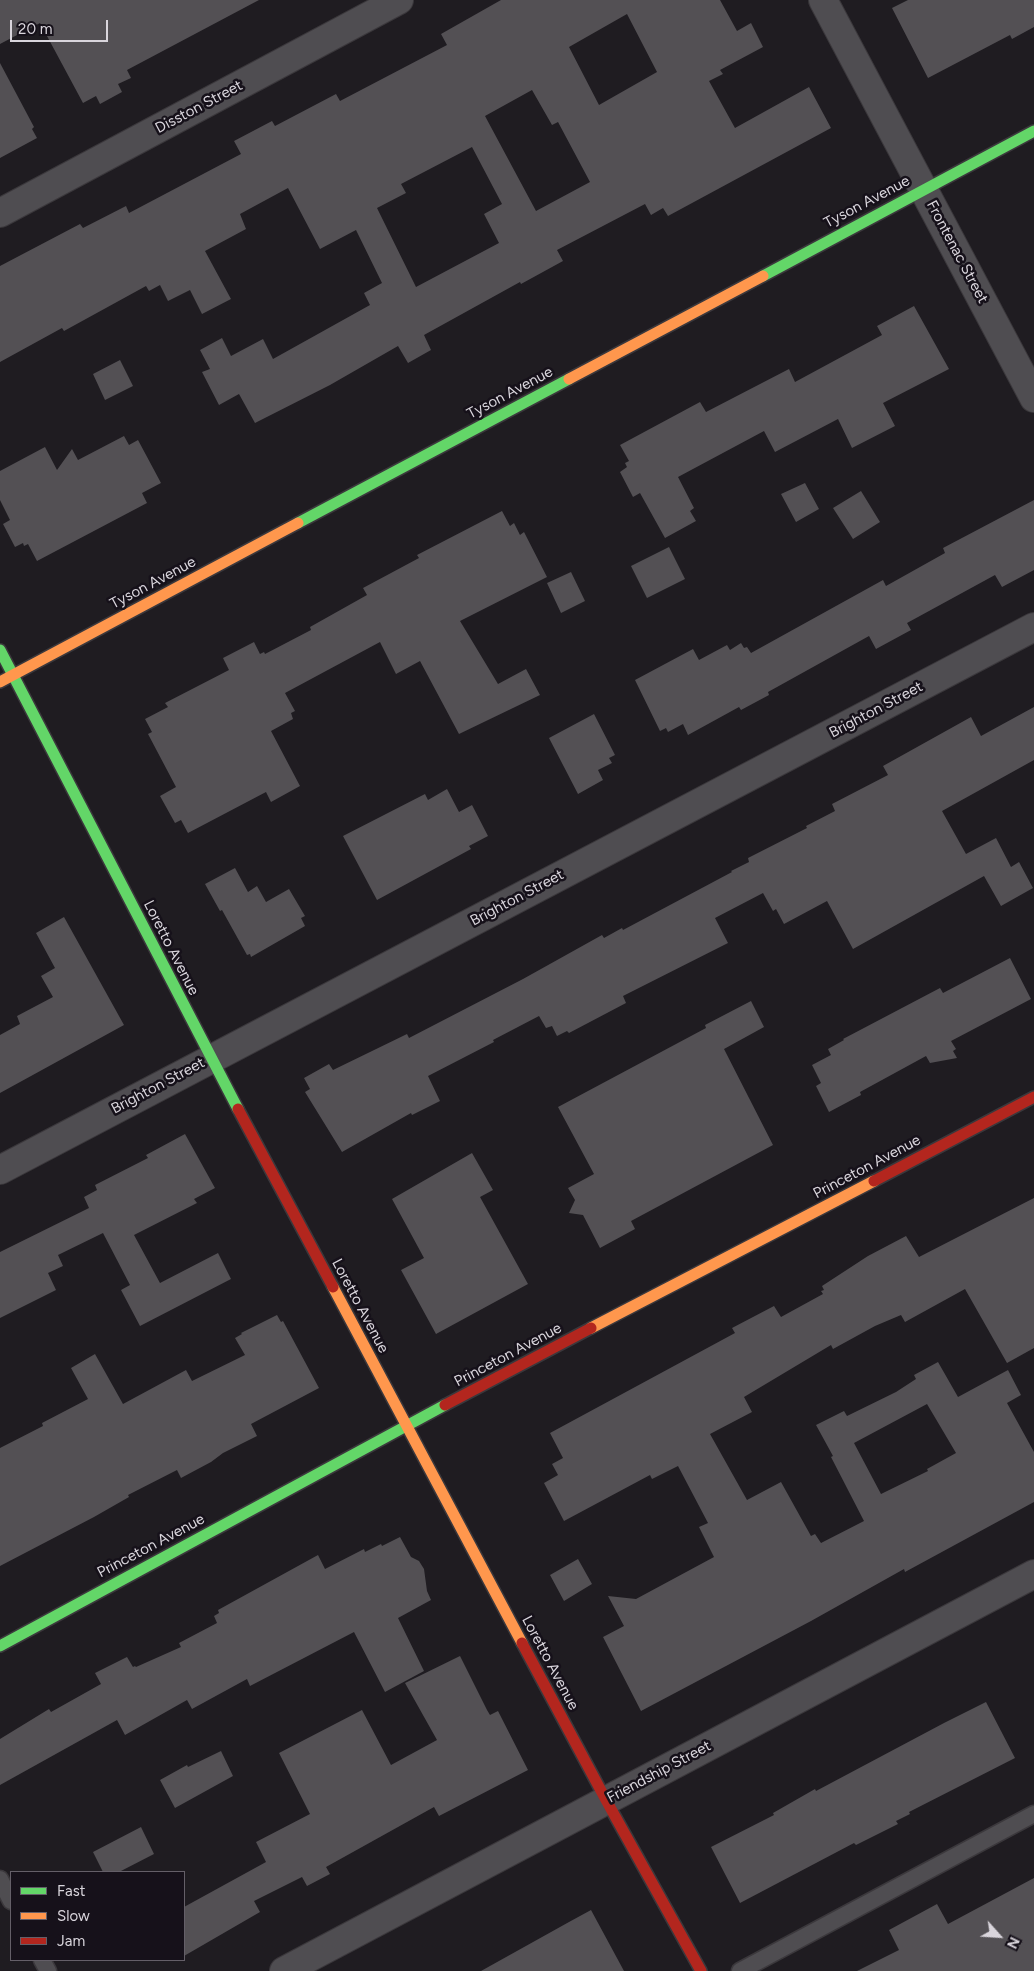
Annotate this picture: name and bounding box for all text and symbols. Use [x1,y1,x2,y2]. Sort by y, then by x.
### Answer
scale bar [12,10,110,42]
text: 20 m [18,20,52,38]
street label: Disston Street [152,76,246,138]
street label: Tyson Avenue [821,172,913,232]
street label: Frontenac Street [922,198,992,306]
street label: Tyson Avenue [464,363,556,423]
street label: Tyson Avenue [107,553,199,613]
street label: Brighton Street [826,678,926,742]
street label: Brighton Street [467,866,567,930]
street label: Loretto Avenue [139,897,203,999]
street label: Brighton Street [108,1054,208,1118]
street label: Princeton Avenue [810,1131,924,1203]
street label: Loretto Avenue [328,1256,392,1356]
street label: Princeton Avenue [451,1319,565,1391]
street label: Princeton Avenue [94,1510,208,1582]
street label: Loretto Avenue [518,1613,582,1713]
street label: Friendship Street [604,1737,714,1807]
legend [10,1871,185,1961]
text: Fast [57,1882,85,1900]
text: Slow [57,1907,90,1925]
north arrow [974,1911,1024,1961]
text: Jam [57,1932,85,1950]
text: N [1003,1934,1023,1951]

